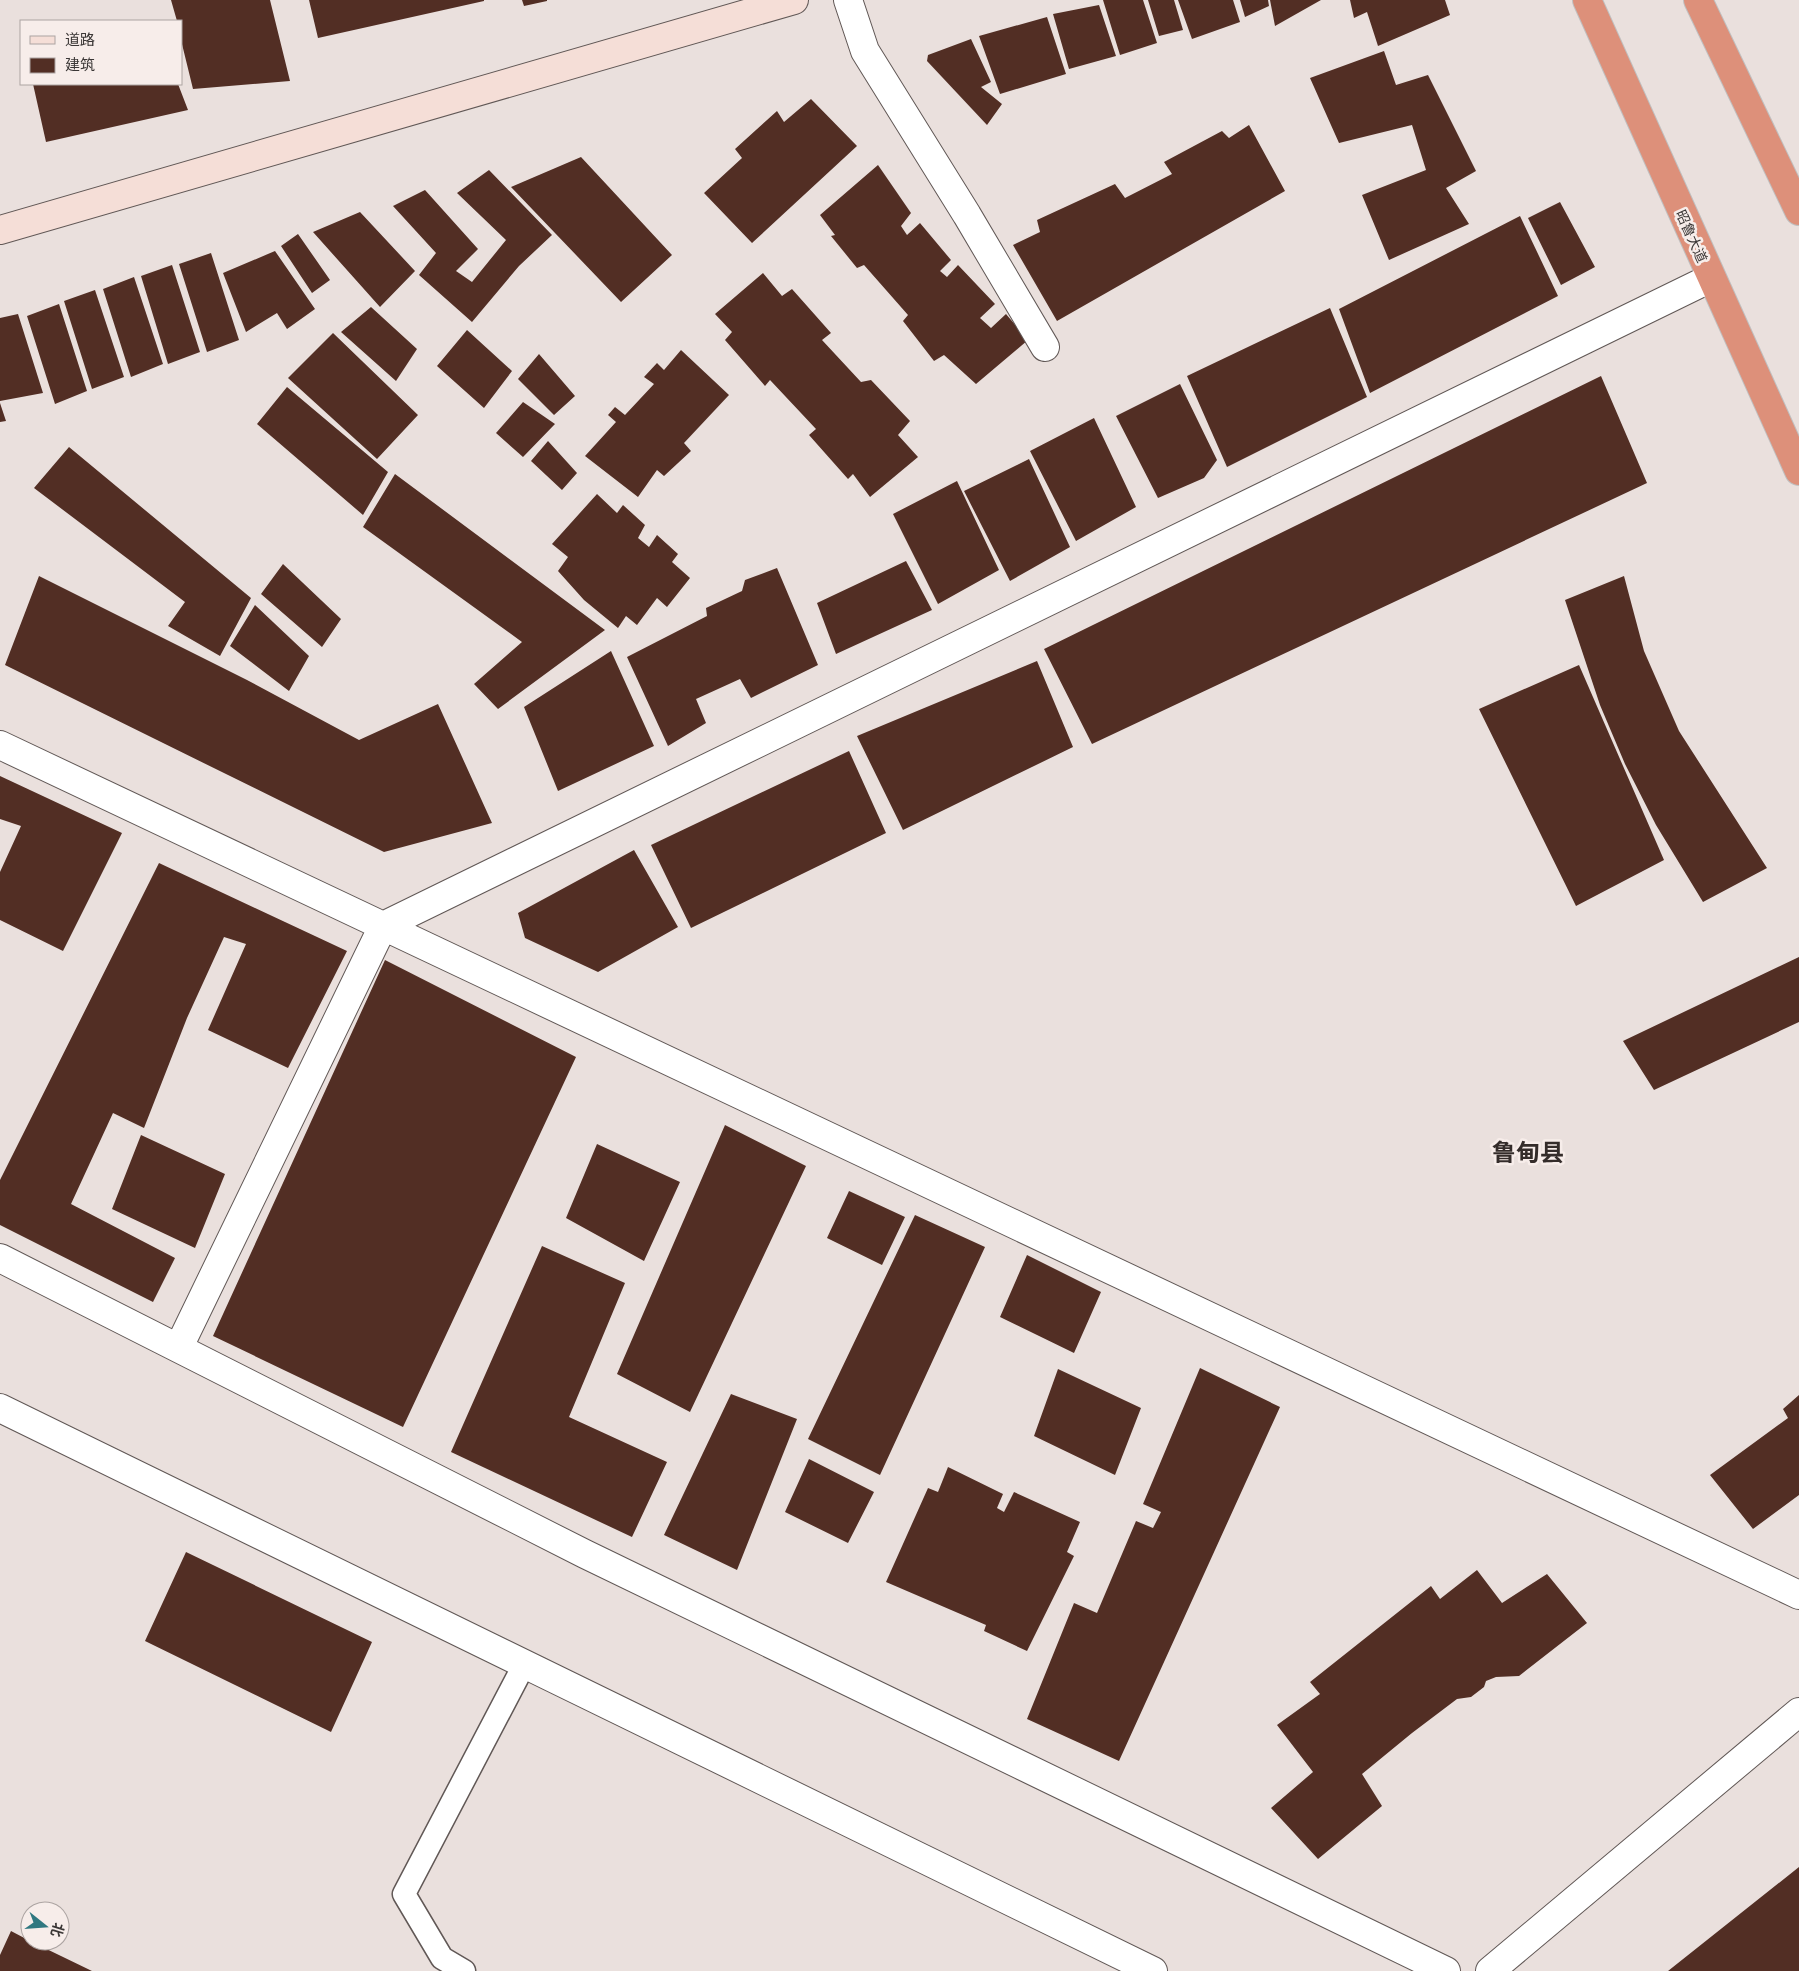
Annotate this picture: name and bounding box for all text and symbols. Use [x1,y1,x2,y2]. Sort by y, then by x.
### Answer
legend [20,20,182,85]
text: 道路 [65,29,95,49]
text: 建筑 [65,54,95,74]
street label: 昭鲁大道 [1672,207,1712,265]
district label: 鲁甸县 [1492,1135,1564,1168]
north arrow [20,1901,70,1951]
text: 北 [47,1920,69,1939]

